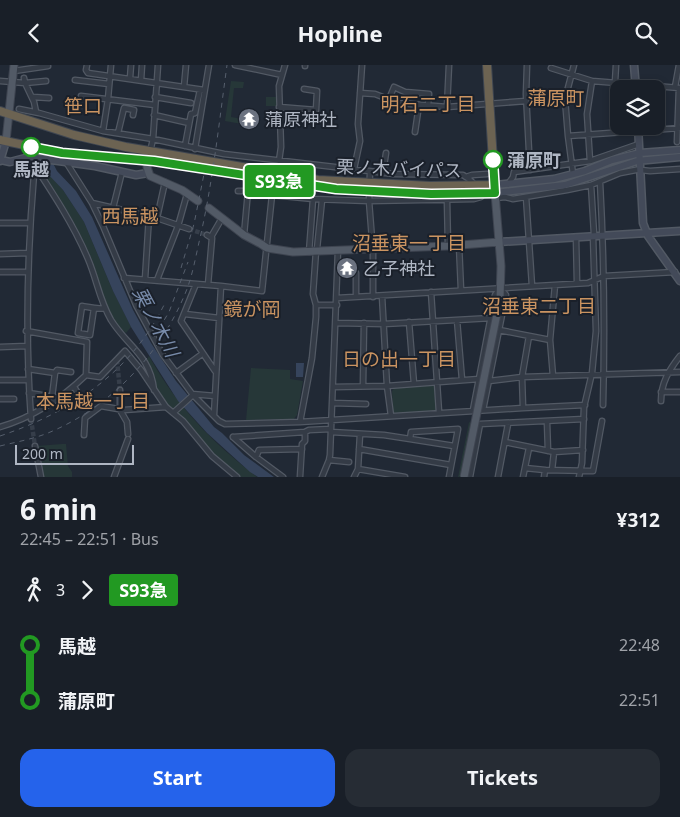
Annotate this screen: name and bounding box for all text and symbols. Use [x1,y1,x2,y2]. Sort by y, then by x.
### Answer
text: Hopline [297,18,383,48]
icon: back [20,19,48,47]
icon: search [632,19,660,47]
map controls [610,80,665,135]
button: layers [610,80,665,135]
district label: 蒲原町 [527,85,585,111]
district label: 明石二丁目 [380,91,476,117]
district label: 笹口 [64,93,102,119]
temple icon: 蒲原神社 [237,107,261,131]
place label: 蒲原神社 [265,107,337,131]
marker: 馬越 [21,137,41,157]
place label: 蒲原町 [507,148,561,172]
marker: 蒲原町 [483,150,503,170]
street label: 栗ノ木バイパス [336,154,462,182]
place label: 馬越 [13,157,49,181]
line badge: S93急 [244,165,314,197]
text: S93急 [255,169,303,193]
district label: 西馬越 [101,203,159,229]
district label: 沼垂東一丁目 [352,230,466,256]
temple icon: 乙子神社 [335,256,359,280]
place label: 乙子神社 [363,256,435,280]
water label: 栗ノ木川 [127,282,186,363]
district label: 沼垂東二丁目 [482,293,596,319]
district label: 鏡が岡 [223,296,281,322]
district label: 日の出一丁目 [342,346,456,372]
district label: 本馬越一丁目 [36,388,150,414]
scale bar [15,442,134,465]
text: 200 m [22,444,63,463]
text: 6 min [20,490,97,528]
text: ¥312 [617,507,660,533]
text: 22:45 – 22:51 · Bus [20,528,159,550]
icon: walk [20,576,48,604]
icon: forward [73,576,101,604]
text: S93急 [119,578,168,602]
text: 3 [56,579,65,601]
text: 馬越 [58,633,96,659]
text: 22:48 [619,634,660,656]
text: 蒲原町 [58,688,115,714]
text: 22:51 [619,689,660,711]
button: Start [20,749,335,807]
button: Tickets [345,749,660,807]

